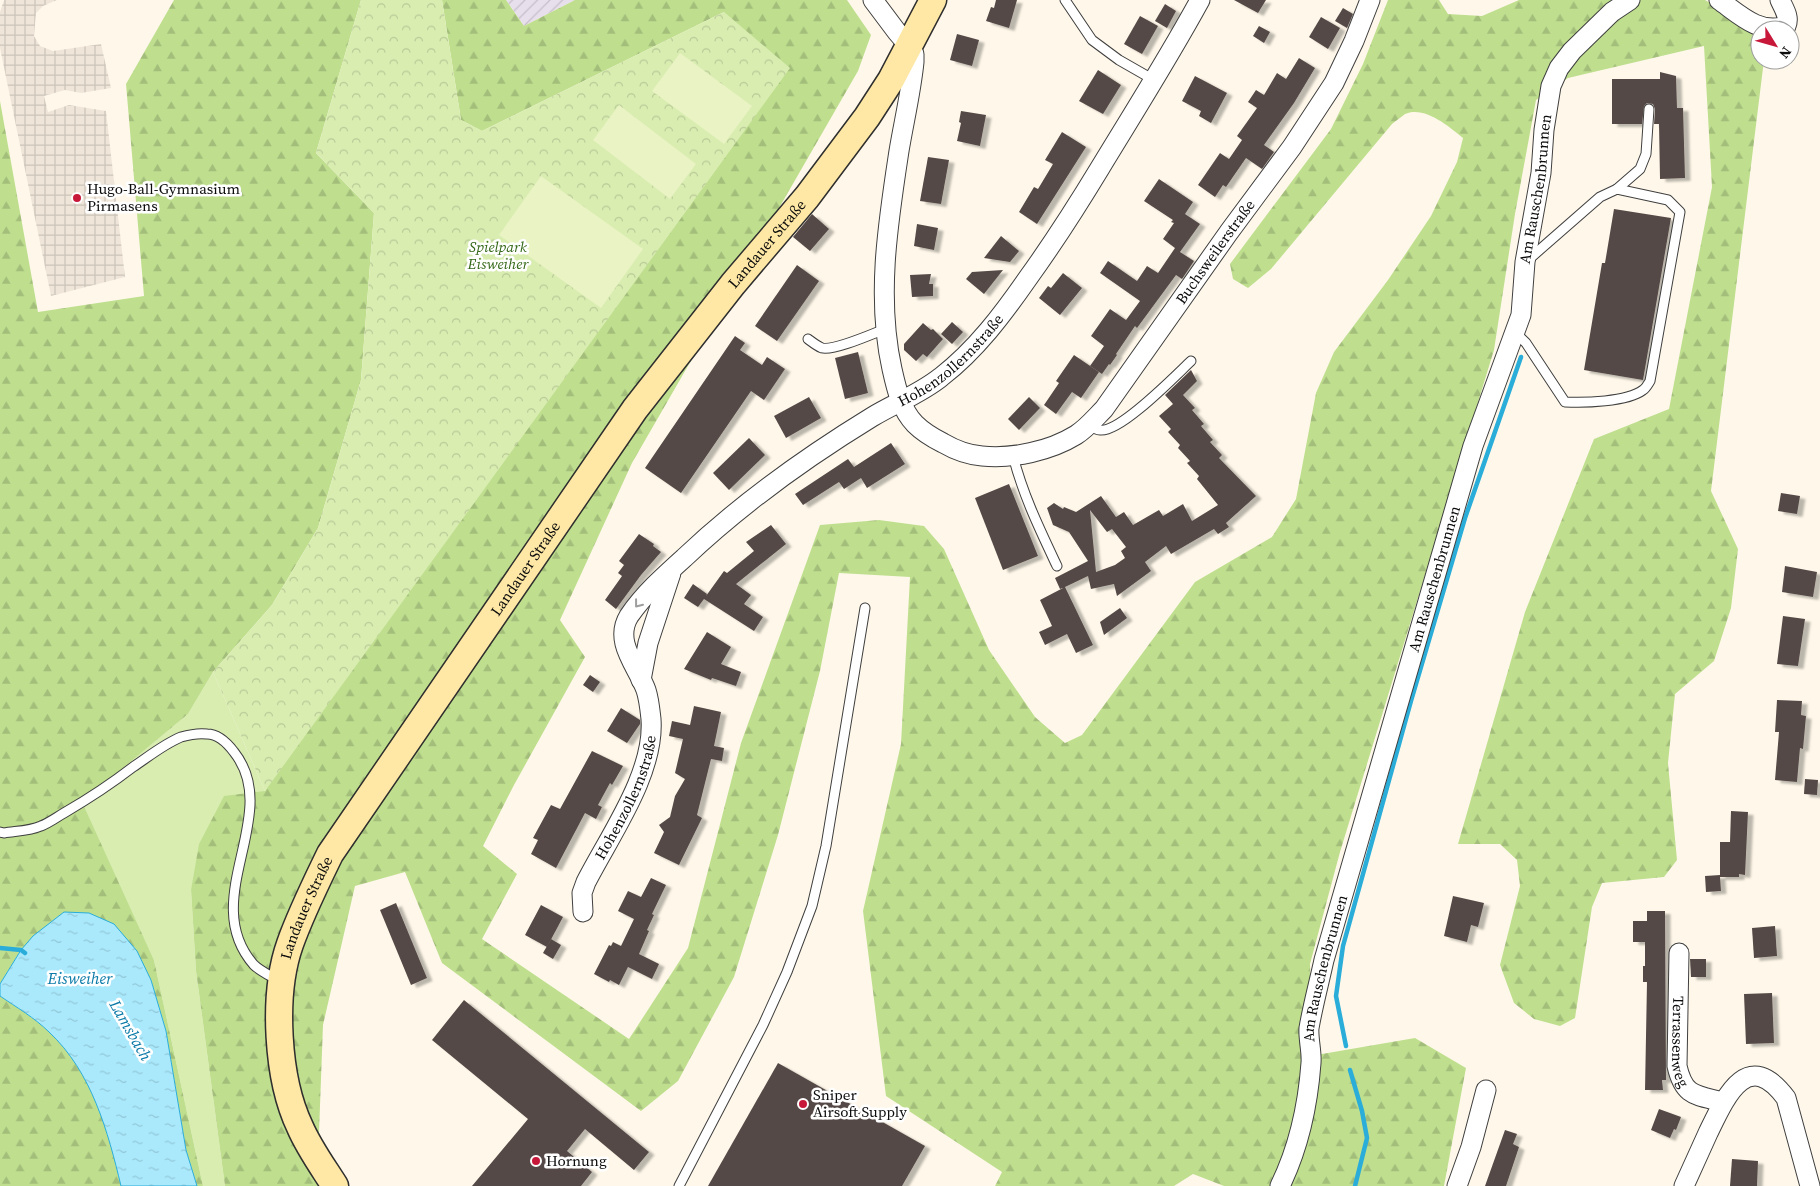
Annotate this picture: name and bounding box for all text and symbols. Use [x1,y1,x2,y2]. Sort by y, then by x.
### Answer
north arrow [1750,20,1800,70]
text: N [1774,43,1796,63]
street label: Am Rauschenbrunnen [1514,112,1556,265]
place label: Hugo-Ball-Gymnasium Pirmasens [87,178,241,216]
marker: Hugo-Ball-Gymnasium Pirmasens [71,192,83,204]
street label: Landauer Straße [723,194,811,293]
street label: Buchsweilerstraße [1170,195,1260,308]
park label: Spielpark Eisweiher [467,236,529,274]
street label: Hohenzollernstraße [894,309,1008,411]
street label: Am Rauschenbrunnen [1403,503,1465,654]
street label: Landauer Straße [485,517,565,620]
one-way arrow [636,598,644,607]
street label: Hohenzollernstraße [589,734,661,863]
street label: Landauer Straße [275,852,338,962]
street label: Am Rauschenbrunnen [1297,892,1352,1043]
water label: Eisweiher [47,967,113,989]
water label: Lamsbach [104,995,157,1065]
street label: Terrassenweg [1666,996,1695,1091]
place label: Sniper Airsoft Supply [813,1084,907,1122]
marker: Sniper Airsoft Supply [797,1098,809,1110]
place label: Hornung [546,1150,607,1171]
marker: Hornung [530,1155,542,1167]

